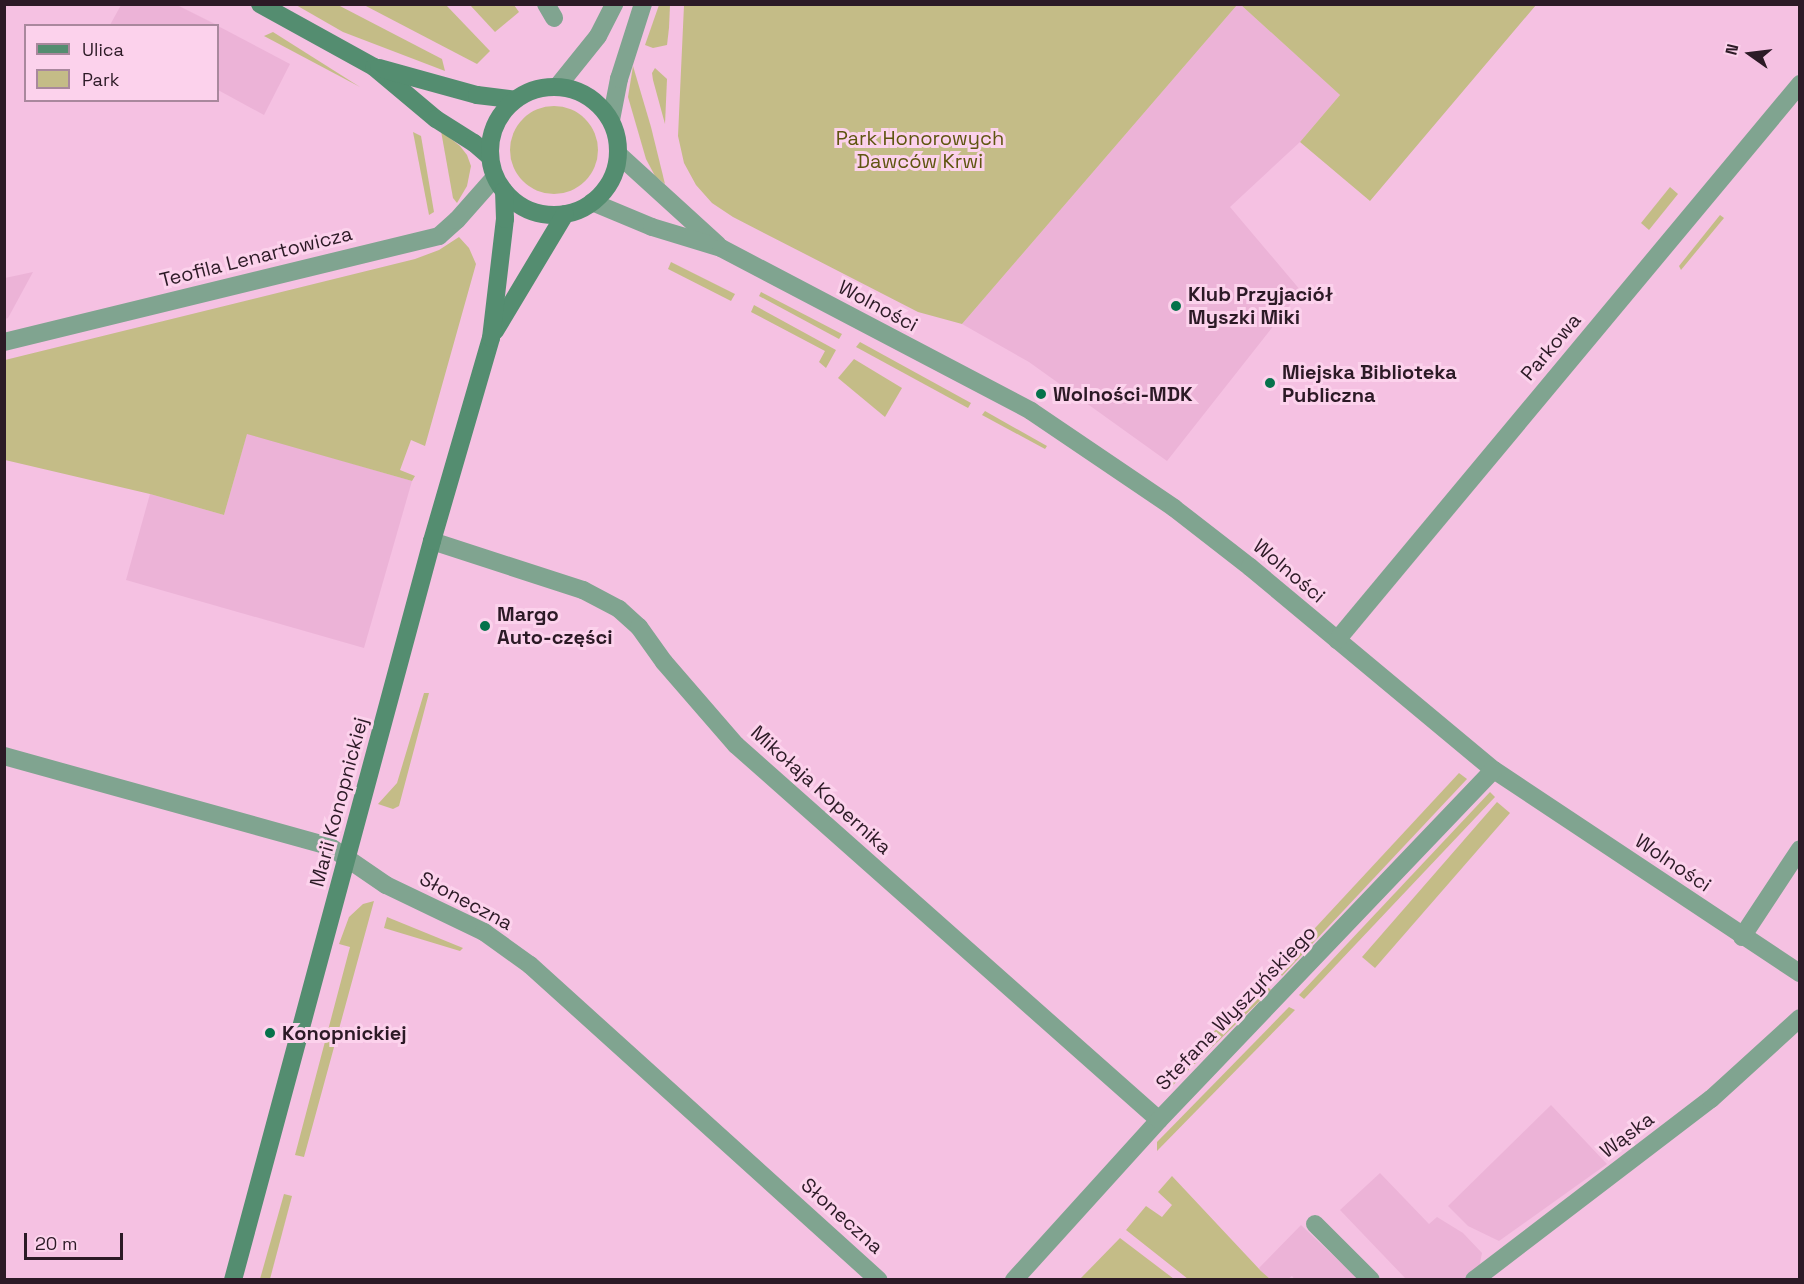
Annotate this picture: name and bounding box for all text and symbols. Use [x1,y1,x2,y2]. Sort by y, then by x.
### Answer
legend [24,24,219,102]
north arrow [1720,24,1780,84]
text: Ulica [82,38,124,61]
text: N [1721,42,1744,57]
text: Park [82,68,119,91]
park label: Park Honorowych Dawców Krwi [836,126,1004,173]
street label: Teofila Lenartowicza [157,221,355,293]
street label: Wolności [834,275,922,337]
place label: Klub Przyjaciół Myszki Miki [1188,282,1333,329]
marker: Klub Przyjaciół Myszki Miki [1169,299,1183,313]
street label: Parkowa [1516,308,1586,386]
place label: Miejska Biblioteka Publiczna [1282,360,1457,407]
marker: Miejska Biblioteka Publiczna [1263,376,1277,390]
place label: Wolności-MDK [1053,382,1193,406]
marker: Wolności-MDK [1034,387,1048,401]
street label: Wolności [1248,534,1330,608]
place label: Margo Auto-części [497,602,612,649]
marker: Margo Auto-części [478,619,492,633]
street label: Marii Konopnickiej [305,715,373,889]
street label: Mikołaja Kopernika [746,721,896,859]
street label: Wolności [1630,829,1716,897]
street label: Słoneczna [415,866,517,936]
street label: Stefana Wyszyńskiego [1151,921,1321,1095]
place label: Konopnickiej [282,1021,407,1045]
marker: Konopnickiej [263,1026,277,1040]
street label: Wąska [1595,1107,1659,1163]
street label: Słoneczna [796,1173,888,1259]
scale bar [27,1221,126,1259]
text: 20 m [35,1232,78,1255]

